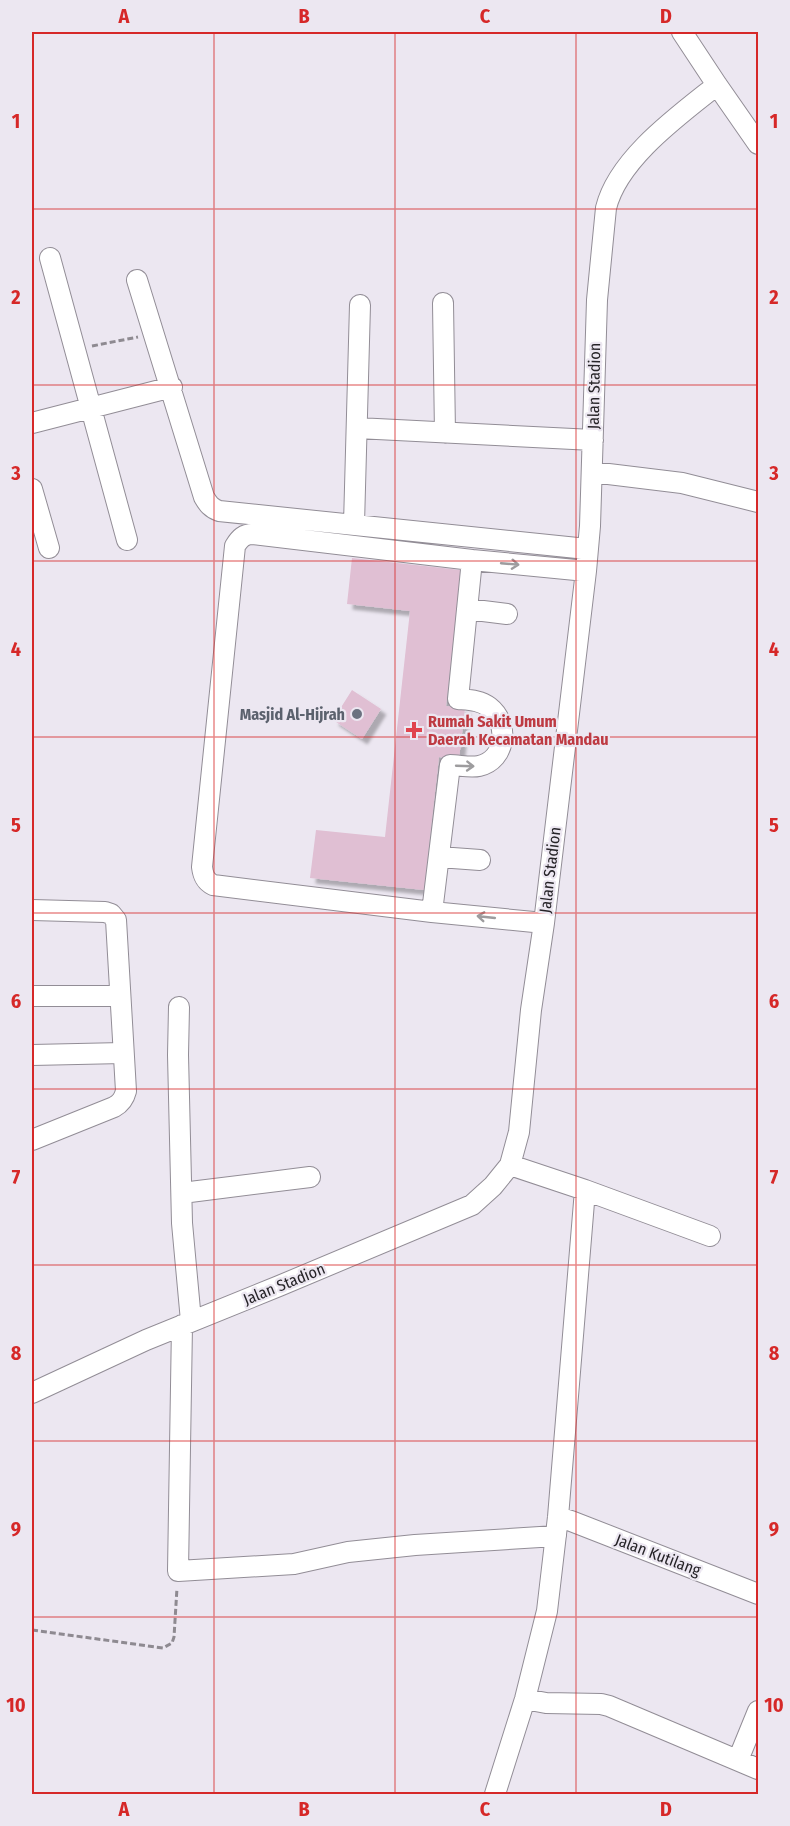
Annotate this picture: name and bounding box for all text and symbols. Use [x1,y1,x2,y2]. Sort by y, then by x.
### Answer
text: A [118,4,131,28]
text: B [298,4,310,28]
text: C [480,4,491,28]
text: D [660,4,672,28]
text: 1 [12,109,20,133]
text: 1 [770,109,778,133]
text: 2 [10,285,21,309]
text: 2 [768,285,779,309]
street label: Jalan Stadion [584,343,604,429]
text: 3 [10,461,21,485]
text: 3 [768,461,779,485]
one-way arrow [500,559,520,570]
text: 4 [11,637,21,661]
text: 4 [769,637,779,661]
place label: Masjid Al-Hijrah [240,705,345,724]
marker: Masjid Al-Hijrah [350,707,364,721]
place label: Rumah Sakit Umum Daerah Kecamatan Mandau [428,712,609,749]
marker: Rumah Sakit Umum Daerah Kecamatan Mandau [405,721,423,739]
one-way arrow [454,760,474,771]
text: 5 [11,813,21,837]
text: 5 [769,813,779,837]
street label: Jalan Stadion [535,826,565,914]
one-way arrow [477,911,496,922]
text: 6 [11,989,21,1013]
text: 6 [769,989,779,1013]
text: 7 [12,1165,21,1189]
text: 7 [770,1165,779,1189]
street label: Jalan Stadion [240,1259,328,1309]
text: 8 [11,1341,22,1365]
text: 8 [769,1341,780,1365]
text: 9 [11,1517,21,1541]
text: 9 [769,1517,779,1541]
street label: Jalan Kutilang [613,1530,704,1580]
text: 10 [6,1693,26,1717]
text: 10 [764,1693,784,1717]
text: A [118,1797,131,1821]
text: B [298,1797,310,1821]
text: C [480,1797,491,1821]
text: D [660,1797,672,1821]

